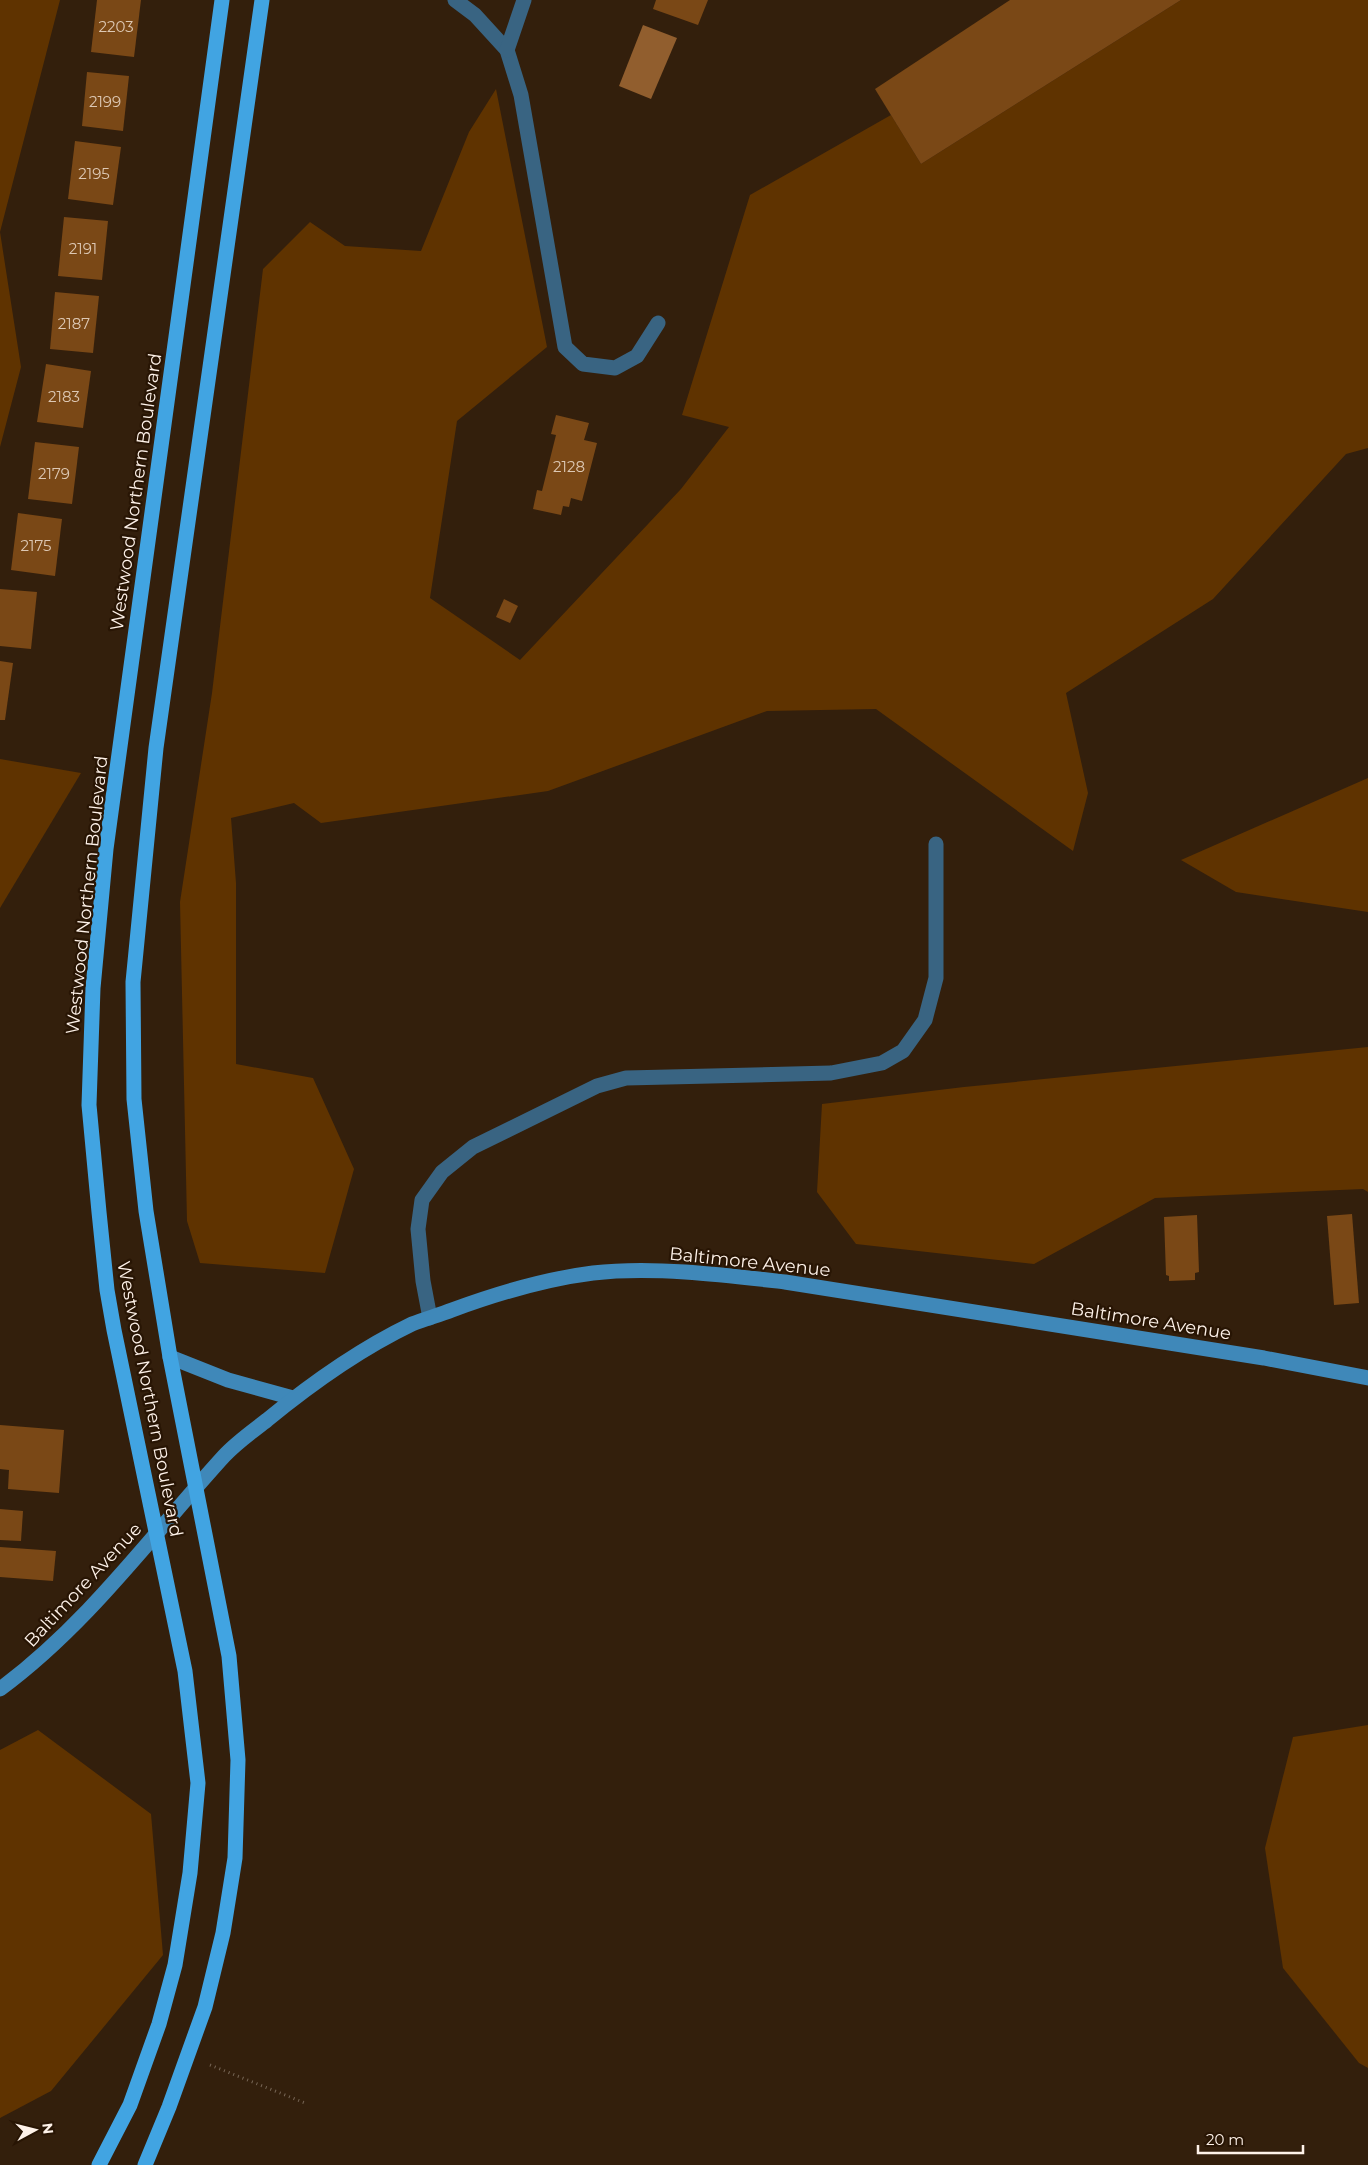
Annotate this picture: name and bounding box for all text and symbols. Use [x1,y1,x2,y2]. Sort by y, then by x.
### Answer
house number: 2203 [98,17,134,36]
house number: 2199 [89,92,121,111]
house number: 2195 [78,164,110,183]
house number: 2191 [69,239,97,258]
house number: 2187 [58,314,90,333]
street label: Westwood Northern Boulevard [106,352,166,632]
house number: 2183 [48,387,80,406]
house number: 2128 [553,457,585,476]
house number: 2179 [38,464,70,483]
house number: 2175 [21,536,51,555]
street label: Westwood Northern Boulevard [61,754,113,1036]
street label: Baltimore Avenue [668,1243,832,1281]
street label: Westwood Northern Boulevard [112,1259,188,1539]
street label: Baltimore Avenue [1069,1297,1233,1345]
street label: Baltimore Avenue [20,1518,146,1652]
north arrow [10,2105,60,2155]
text: N [38,2122,58,2135]
scale bar [1198,2122,1303,2154]
text: 20 m [1206,2130,1244,2149]

